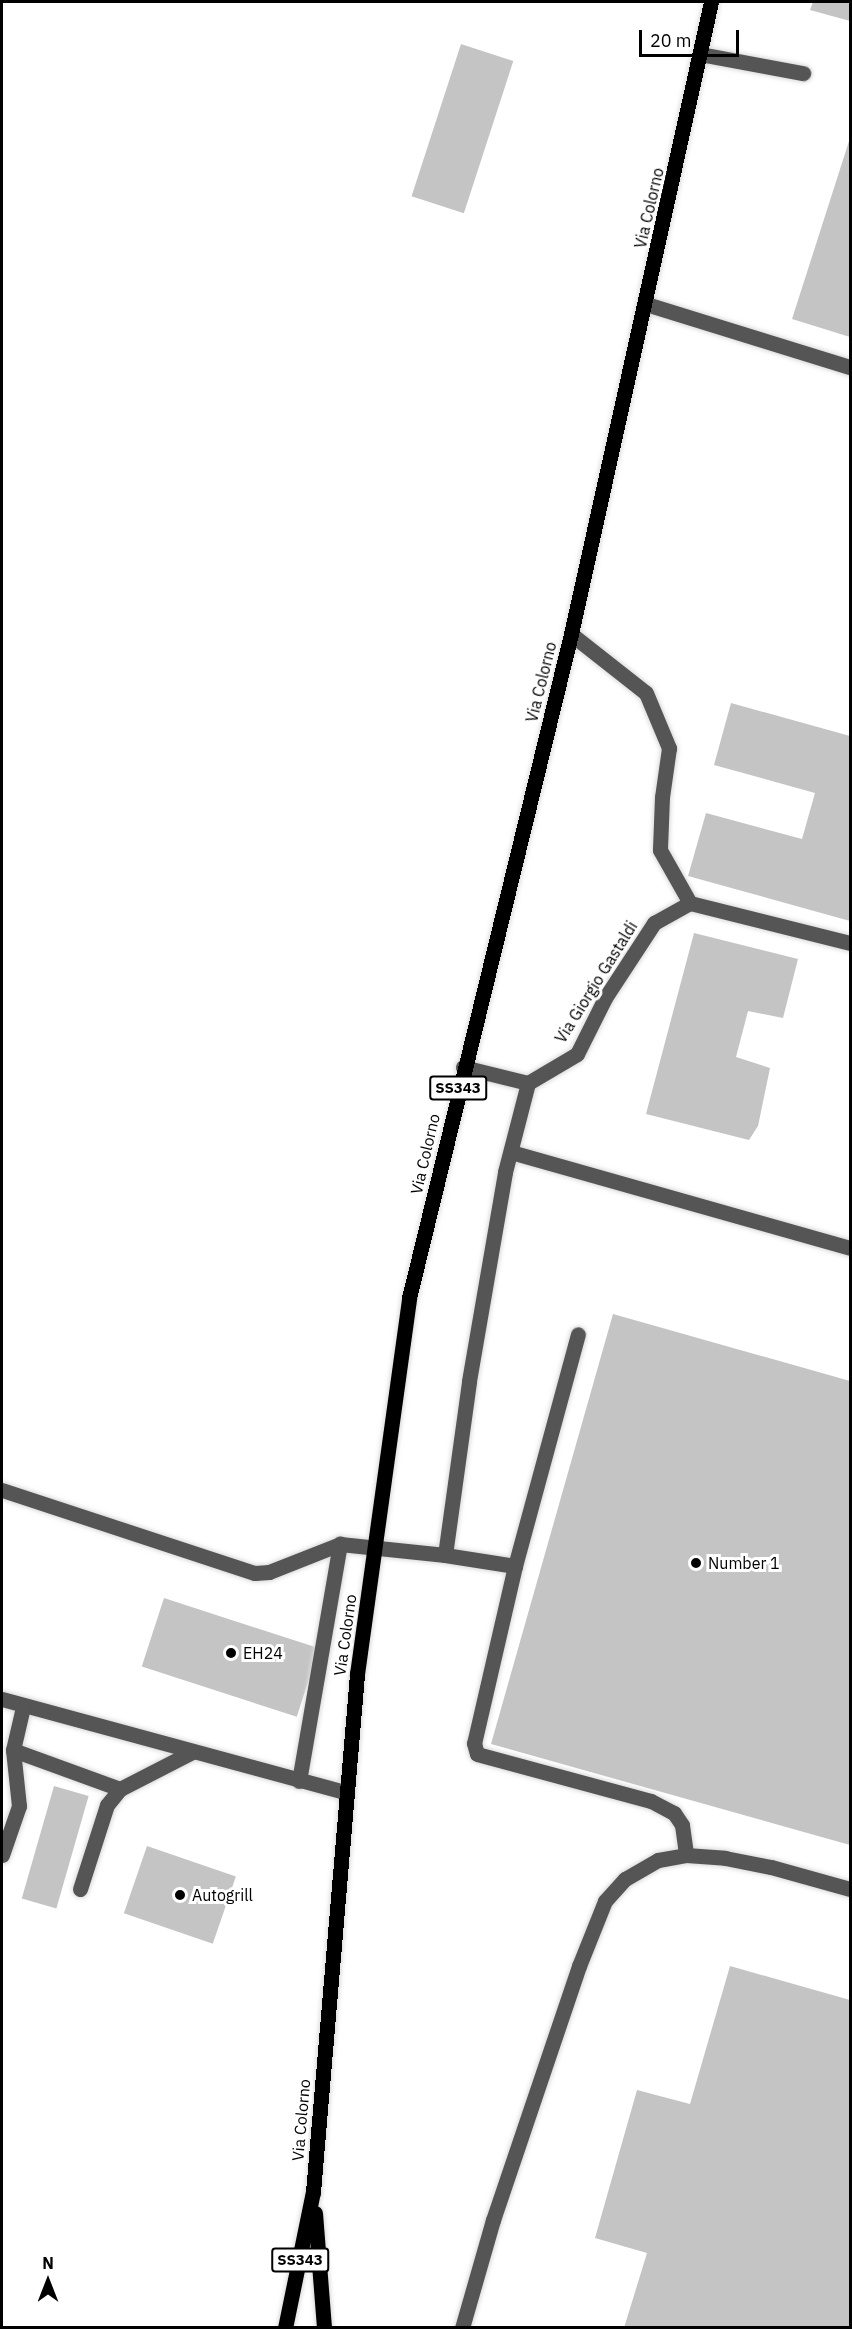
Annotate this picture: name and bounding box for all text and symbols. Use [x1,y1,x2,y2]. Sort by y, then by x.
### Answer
scale bar [642,18,742,56]
text: 20 m [650,29,692,52]
street label: Via Colorno [630,166,668,250]
street label: Via Colorno [522,640,560,724]
street label: Via Giorgio Gastaldi [551,918,641,1046]
road number: SS343 [428,1076,488,1100]
street label: Via Colorno [406,1112,444,1196]
place label: Number 1 [708,1553,780,1573]
marker: Number 1 [689,1556,703,1570]
street label: Via Colorno [330,1593,360,1677]
place label: EH24 [243,1643,283,1663]
marker: EH24 [224,1646,238,1660]
place label: Autogrill [192,1885,253,1905]
marker: Autogrill [173,1888,187,1902]
street label: Via Colorno [288,2078,314,2162]
road number: SS343 [270,2248,330,2272]
north arrow [18,2251,78,2311]
text: N [42,2253,54,2273]

